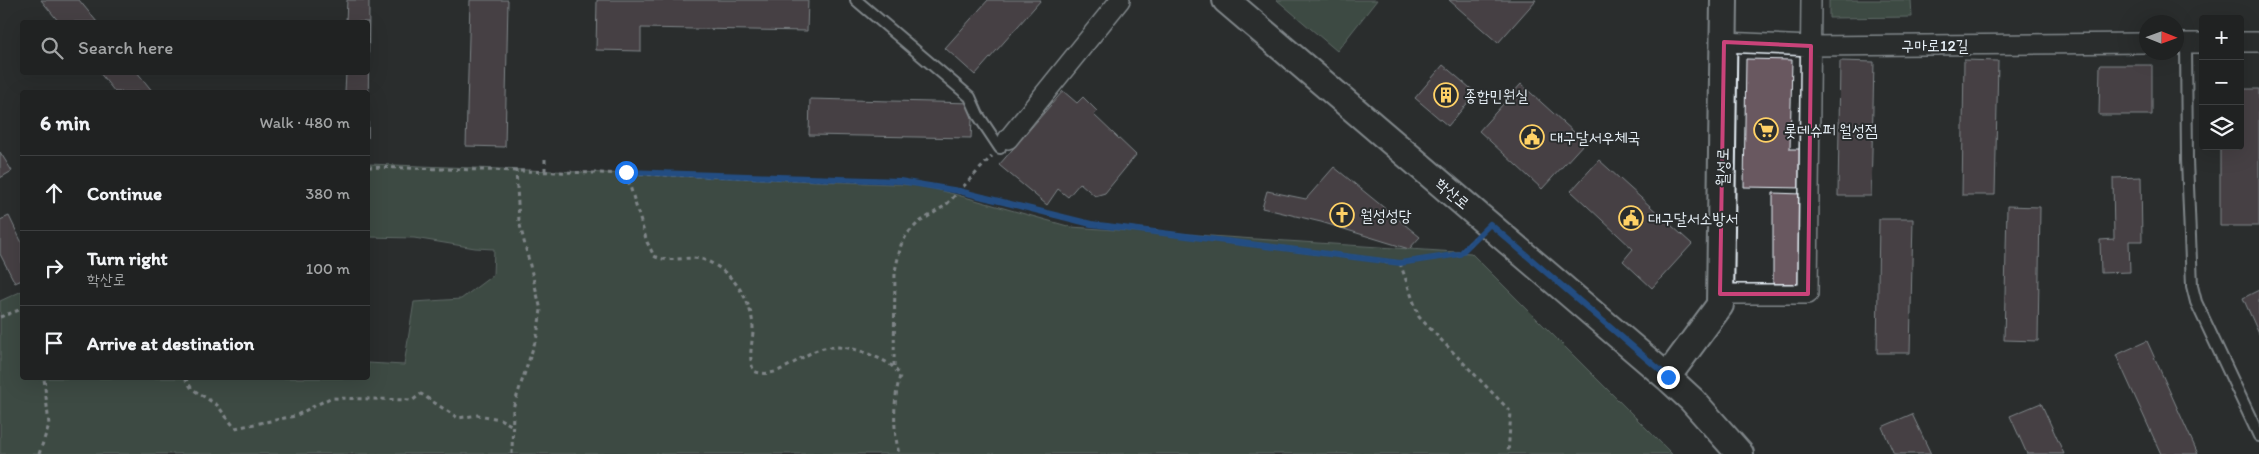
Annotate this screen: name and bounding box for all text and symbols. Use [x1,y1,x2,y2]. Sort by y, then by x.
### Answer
north arrow [2139,15,2184,60]
map controls [2199,15,2244,150]
button: + [2199,15,2244,60]
search box [20,20,370,75]
icon: search [38,34,66,62]
text: Search here [78,36,173,59]
street label: 구마로12길 [1901,36,1969,55]
button: − [2199,60,2244,105]
building icon: 종합민원실 [1433,82,1459,108]
place label: 종합민원실 [1464,86,1529,105]
button: layers [2199,105,2244,150]
text: 6 min [40,110,90,135]
text: Walk · 480 m [260,113,350,132]
supermarket icon: 롯데슈퍼 월성점 [1753,117,1779,143]
place label: 롯데슈퍼 월성점 [1784,121,1878,140]
public building icon: 대구달서우체국 [1519,124,1545,150]
place label: 대구달서우체국 [1550,128,1640,147]
street label: 월성로 [1713,148,1732,186]
route start [615,161,638,184]
street label: 학산로 [1432,174,1474,213]
icon: ahead [40,179,68,207]
text: Continue [87,182,162,205]
text: 380 m [306,184,350,203]
church icon: 월성성당 [1329,202,1355,228]
public building icon: 대구달서소방서 [1618,205,1644,231]
place label: 월성성당 [1360,206,1412,225]
place label: 대구달서소방서 [1648,209,1738,228]
text: Turn right [87,247,168,270]
icon: right [40,254,68,282]
text: 100 m [306,259,350,278]
text: 학산로 [87,270,126,289]
icon: arrive [40,329,68,357]
text: Arrive at destination [87,332,254,355]
route end [1657,366,1680,389]

